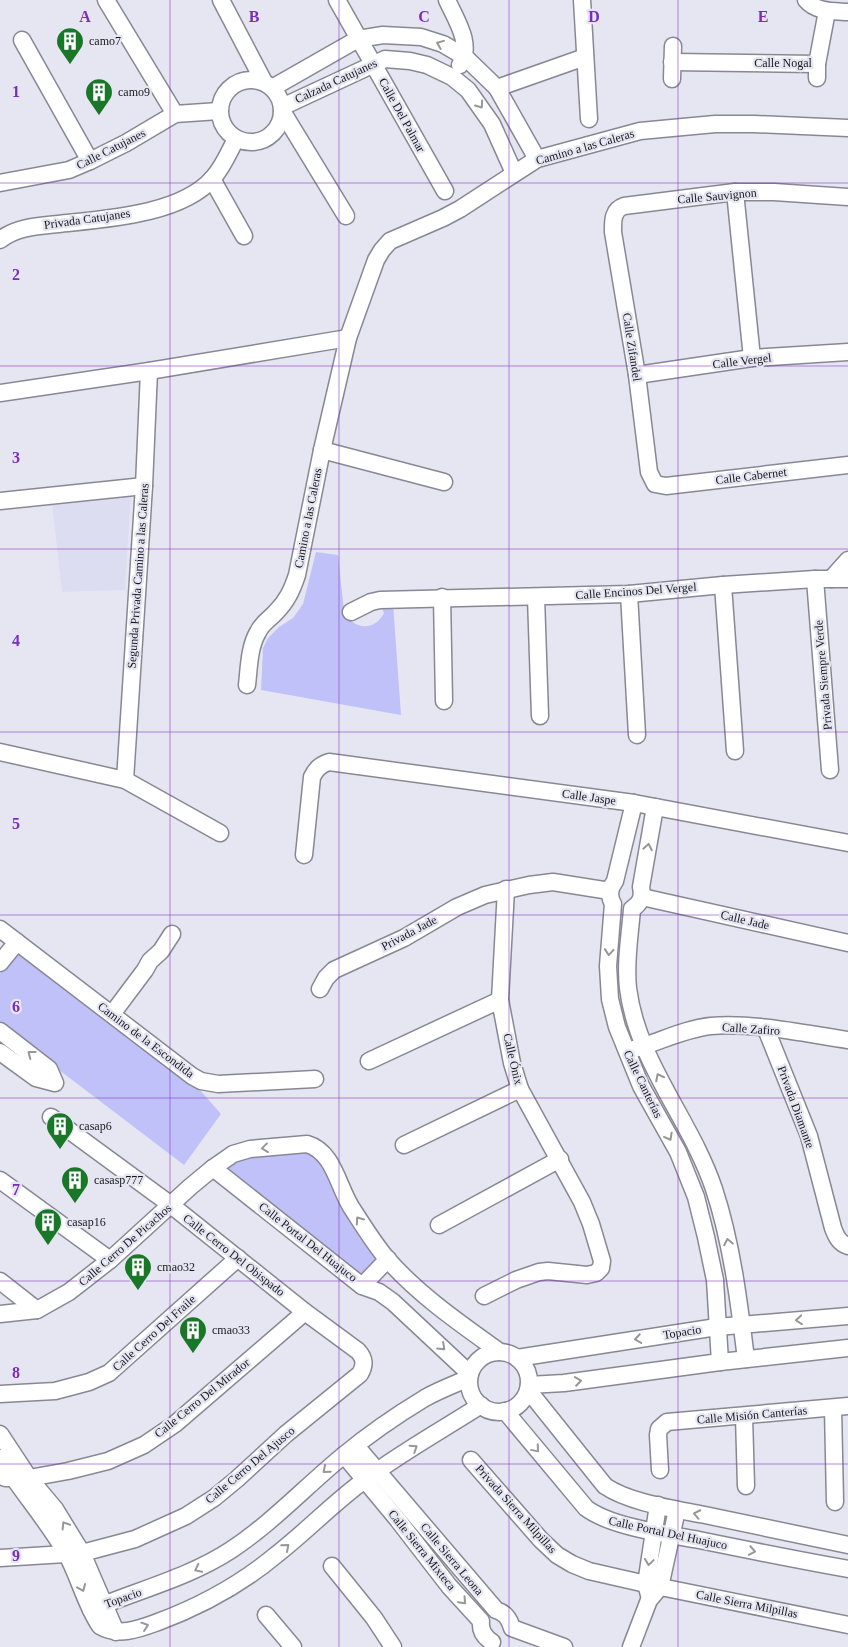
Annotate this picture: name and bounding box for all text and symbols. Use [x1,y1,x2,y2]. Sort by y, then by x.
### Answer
text: A [79,8,91,25]
text: B [249,8,260,25]
text: C [418,8,430,25]
text: D [588,8,600,25]
text: E [758,8,768,25]
building icon: camo7 [55,26,85,65]
place label: camo7 [89,34,121,48]
one-way arrow [436,40,445,50]
street label: Calzada Catujanes [293,56,380,106]
street label: Calle Nogal [754,56,812,70]
street label: Calle Del Palmar [376,75,428,155]
building icon: camo9 [84,77,114,116]
text: 1 [12,83,20,100]
place label: camo9 [118,85,150,99]
one-way arrow [473,100,483,109]
street label: Calle Catujanes [74,125,148,172]
street label: Camino a las Caleras [534,126,636,168]
street label: Calle Sauvignon [677,186,757,206]
street label: Privada Catujanes [43,206,131,232]
text: 2 [12,266,20,283]
street label: Calle Zifandel [620,312,644,383]
street label: Calle Vergel [712,350,773,372]
text: 3 [12,449,20,466]
street label: Calle Cabernet [715,465,788,487]
street label: Camino a las Caleras [291,466,325,569]
street label: Segunda Privada Camino a las Caleras [125,483,151,669]
street label: Calle Encinos Del Vergel [575,580,698,602]
street label: Privada Siempre Verde [811,619,835,731]
text: 4 [12,632,20,649]
street label: Calle Jaspe [561,786,617,808]
text: 5 [12,815,20,832]
one-way arrow [642,843,652,852]
street label: Calle Jade [719,908,771,932]
street label: Privada Jade [379,913,439,953]
one-way arrow [604,948,615,956]
text: 6 [12,998,20,1015]
street label: Camino de la Escondida [95,999,197,1081]
street label: Calle Zafiro [721,1020,781,1038]
street label: Calle Ónix [500,1032,526,1086]
street label: Calle Canterías [621,1048,666,1120]
one-way arrow [27,1051,37,1060]
street label: Privada Diamante [775,1064,817,1150]
one-way arrow [655,1073,665,1082]
building icon: casap6 [45,1111,75,1150]
place label: casap6 [79,1119,112,1133]
one-way arrow [663,1131,673,1140]
one-way arrow [260,1142,269,1152]
building icon: casasp777 [60,1165,90,1204]
place label: casasp777 [94,1173,143,1187]
text: 7 [12,1181,20,1198]
street label: Calle Portal Del Huajuco [256,1199,360,1285]
street label: Calle Cerro De Picachos [76,1201,174,1289]
building icon: casap16 [33,1207,63,1246]
street label: Calle Cerro Del Obispado [180,1211,288,1299]
place label: casap16 [67,1215,106,1229]
one-way arrow [356,1216,365,1226]
one-way arrow [724,1238,734,1247]
building icon: cmao32 [123,1252,153,1291]
place label: cmao32 [157,1260,195,1274]
street label: Calle Cerro Del Fraile [110,1292,198,1374]
one-way arrow [795,1314,803,1325]
building icon: cmao33 [178,1315,208,1354]
street label: Topacio [662,1322,702,1342]
place label: cmao33 [212,1323,250,1337]
one-way arrow [634,1333,642,1344]
one-way arrow [436,1341,445,1350]
street label: Calle Cerro Del Mirador [152,1355,252,1441]
text: 8 [12,1364,20,1381]
one-way arrow [574,1376,582,1387]
street label: Calle Misión Canterías [696,1403,808,1427]
street label: Calle Cerro Del Ajusco [202,1424,298,1506]
one-way arrow [530,1443,539,1452]
one-way arrow [409,1444,418,1454]
street label: Privada Sierra Milpillas [472,1462,560,1557]
one-way arrow [323,1465,332,1474]
street label: Calle Sierra Mixteca [385,1507,459,1594]
one-way arrow [693,1509,702,1520]
street label: Calle Portal Del Huajuco [607,1514,729,1552]
street label: Calle Sierra Leona [418,1520,487,1598]
one-way arrow [61,1521,71,1530]
one-way arrow [280,1544,289,1553]
one-way arrow [747,1545,756,1555]
text: 9 [12,1547,20,1564]
one-way arrow [645,1558,655,1566]
one-way arrow [194,1563,203,1573]
one-way arrow [76,1583,87,1592]
street label: Topacio [103,1585,143,1611]
street label: Calle Sierra Milpillas [695,1587,799,1621]
one-way arrow [457,1595,466,1604]
one-way arrow [141,1622,149,1632]

